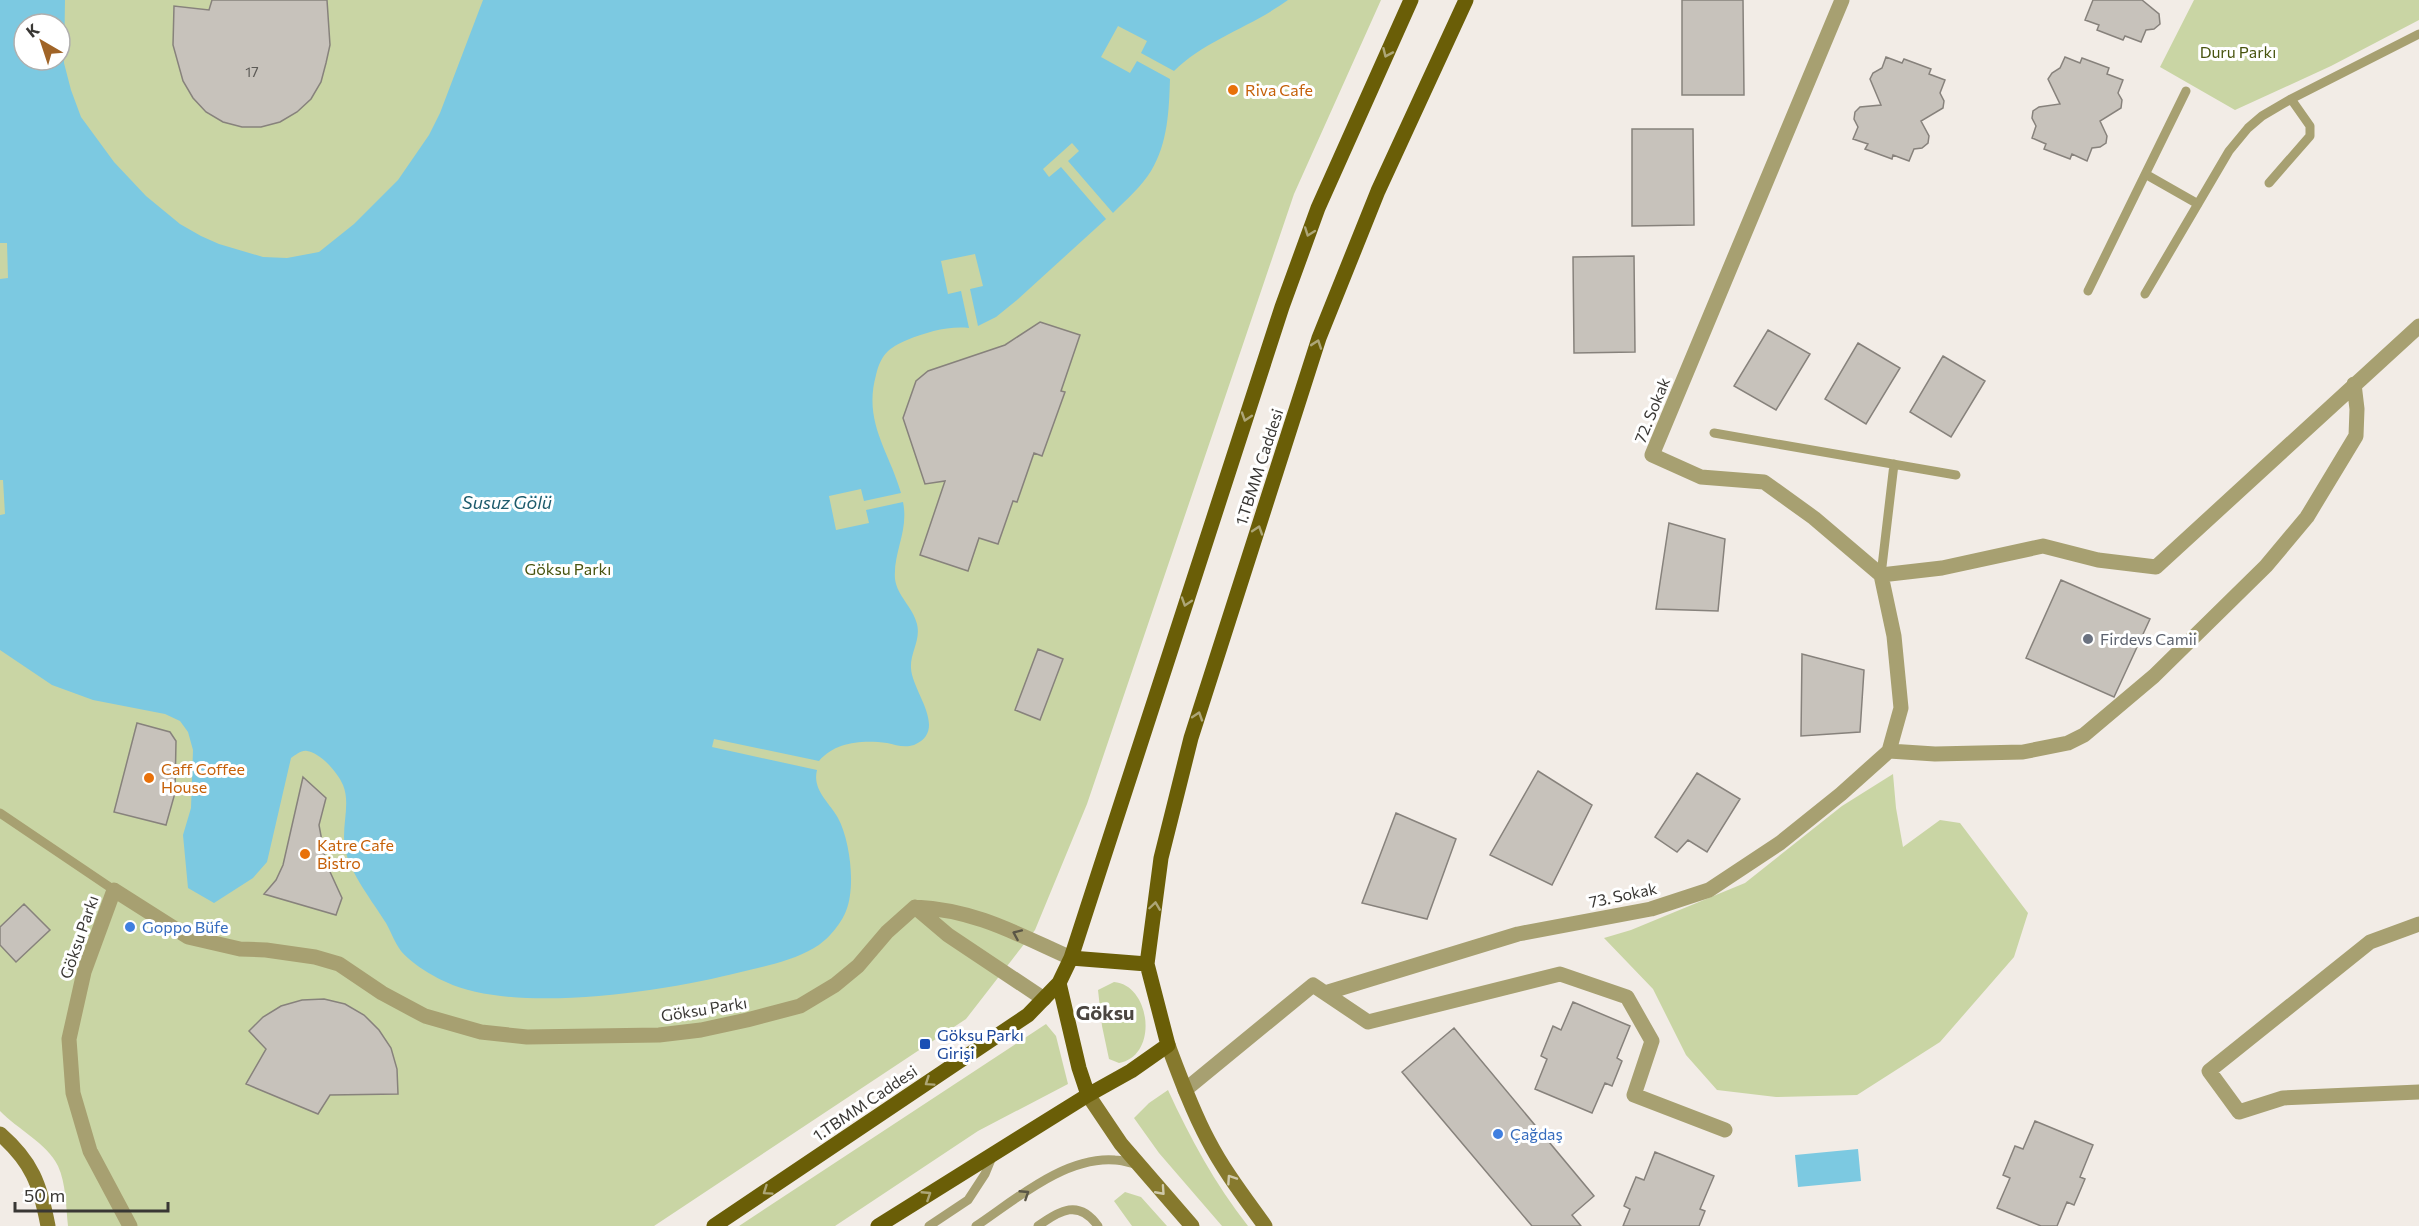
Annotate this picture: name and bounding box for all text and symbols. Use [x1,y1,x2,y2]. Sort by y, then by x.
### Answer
north arrow [12,12,72,72]
text: K [22,19,43,41]
park label: Duru Parkı [2200,42,2276,61]
one-way arrow [1383,47,1395,58]
house number: 17 [245,63,259,80]
place label: Riva Cafe [1245,80,1313,99]
marker: Riva Cafe [1226,83,1240,97]
one-way arrow [1304,226,1317,237]
one-way arrow [1310,339,1322,350]
street label: 72. Sokak [1630,374,1673,445]
street label: 1.TBMM Caddesi [1231,406,1286,528]
one-way arrow [1241,411,1254,422]
water label: Susuz Gölü [462,491,552,513]
one-way arrow [1250,525,1263,536]
park label: Göksu Parkı [525,559,611,578]
one-way arrow [1181,596,1194,607]
place label: Firdevs Camii [2100,629,2197,648]
marker: Firdevs Camii [2081,632,2095,646]
one-way arrow [1191,711,1204,722]
place label: Caff Coffee House [161,759,245,796]
marker: Caff Coffee House [142,771,156,785]
place label: Katre Cafe Bistro [317,835,394,872]
marker: Katre Cafe Bistro [298,847,312,861]
street label: 73. Sokak [1587,878,1659,911]
street label: Göksu Parkı [55,893,102,981]
one-way arrow [1149,901,1161,910]
place label: Goppo Büfe [142,917,228,936]
marker: Goppo Büfe [123,920,137,934]
one-way arrow [1013,929,1024,941]
street label: Göksu Parkı [660,992,748,1025]
district label: Göksu [1076,1000,1134,1024]
place label: Göksu Parkı Girişi [937,1025,1024,1062]
marker: Göksu Parkı Girişi [918,1037,932,1051]
street label: 1.TBMM Caddesi [809,1061,920,1144]
one-way arrow [925,1075,936,1086]
place label: Çağdaş [1510,1124,1563,1143]
marker: Çağdaş [1491,1127,1505,1141]
one-way arrow [1227,1174,1238,1185]
scale bar [15,1175,168,1213]
one-way arrow [763,1183,774,1194]
text: 50 m [24,1184,65,1206]
one-way arrow [1154,1185,1165,1195]
one-way arrow [921,1190,931,1202]
one-way arrow [1018,1190,1029,1201]

